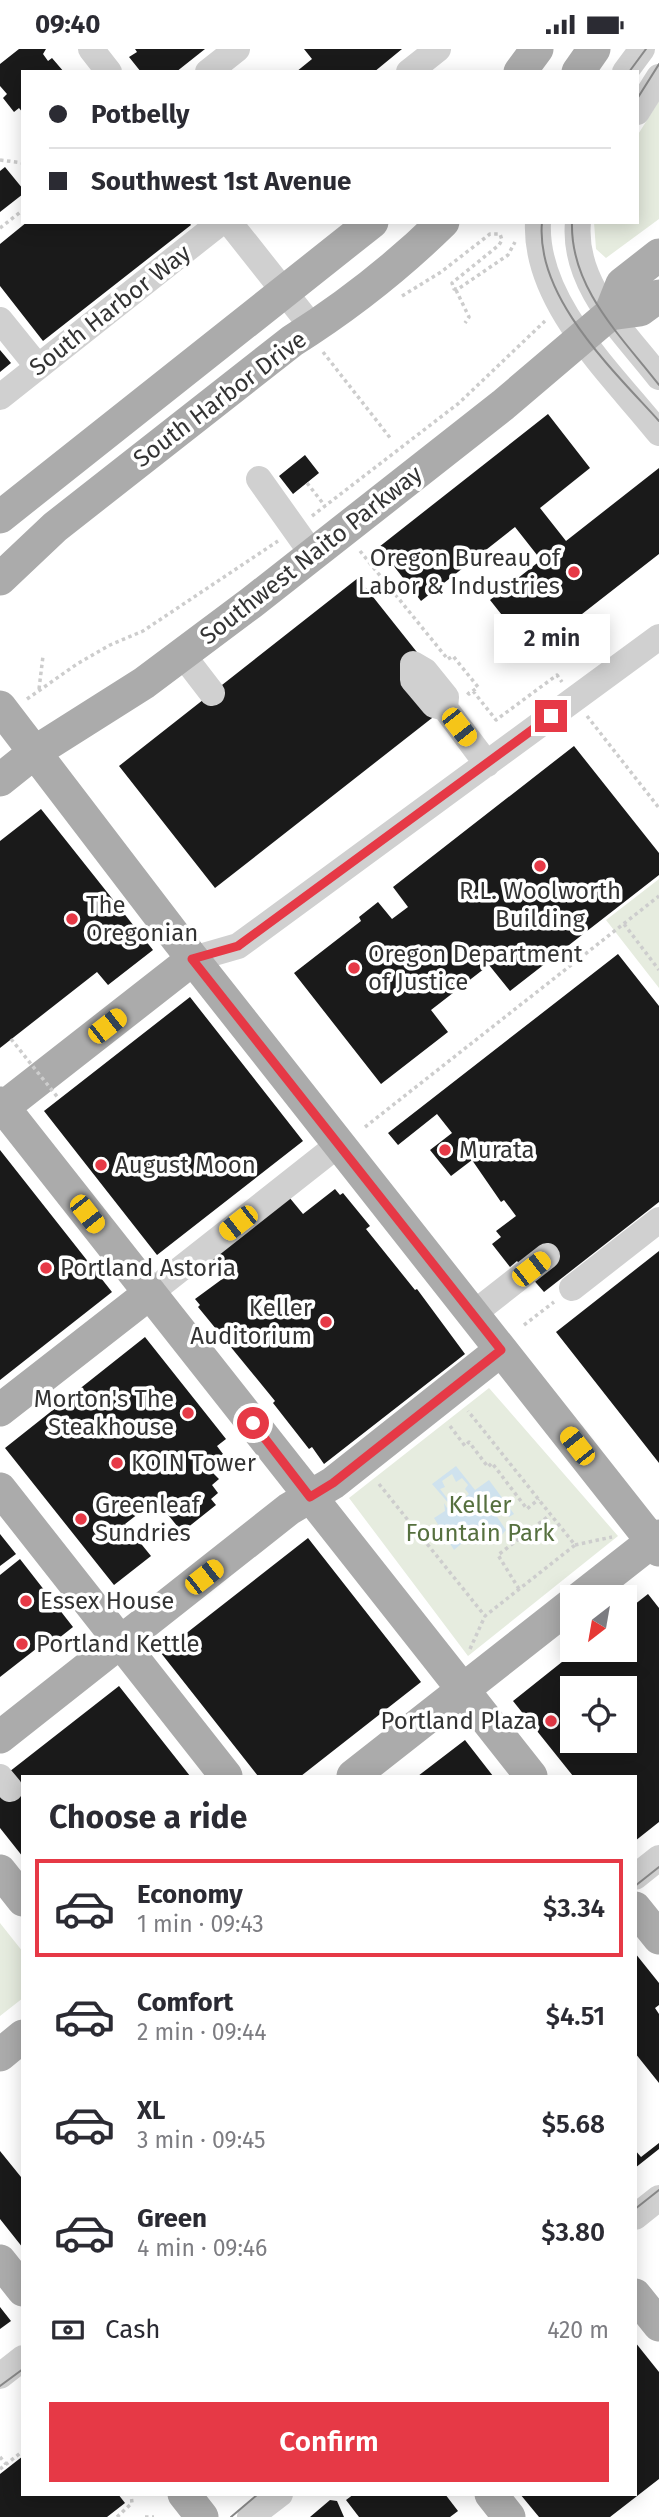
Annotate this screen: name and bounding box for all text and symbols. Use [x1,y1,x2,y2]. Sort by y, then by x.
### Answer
text: 09:40 [35,9,101,40]
text: Potbelly [91,99,190,130]
text: Southwest 1st Avenue [91,166,351,197]
street label: South Harbor Way [24,238,196,381]
street label: South Harbor Drive [128,325,312,473]
street label: Southwest Naito Parkway [194,460,428,650]
place label: Oregon Bureau of Labor & Industries [358,544,562,600]
marker: Oregon Bureau of Labor & Industries [566,564,582,580]
callout: 2 min [493,615,609,663]
text: 2 min [524,624,580,652]
route end [535,700,567,732]
car [438,704,481,750]
marker: R.L. Woolworth Building [532,858,548,874]
place label: R.L. Woolworth Building [459,877,621,933]
place label: The Oregonian [86,891,198,947]
marker: The Oregonian [64,911,80,927]
place label: Oregon Department of Justice [368,940,583,996]
marker: Oregon Department of Justice [346,960,362,976]
car [84,1005,131,1047]
place label: Murata [459,1136,535,1164]
marker: Murata [437,1142,453,1158]
place label: August Moon [115,1151,256,1179]
marker: August Moon [93,1157,109,1173]
car [66,1191,109,1237]
car [215,1202,262,1244]
car [508,1248,555,1290]
place label: Portland Astoria [60,1254,236,1282]
marker: Portland Astoria [38,1260,54,1276]
place label: Keller Auditorium [190,1294,313,1350]
marker: Keller Auditorium [318,1314,334,1330]
place label: Morton's The Steakhouse [34,1385,174,1441]
marker: Morton's The Steakhouse [180,1405,196,1421]
route start [237,1407,269,1439]
car [556,1423,599,1469]
place label: KOIN Tower [131,1449,257,1477]
marker: KOIN Tower [109,1455,125,1471]
place label: Greenleaf Sundries [95,1491,202,1547]
park label: Keller Fountain Park [406,1491,555,1547]
marker: Greenleaf Sundries [73,1511,89,1527]
car [181,1556,228,1598]
north arrow [560,1585,637,1663]
map controls [560,1585,637,1753]
place label: Essex House [40,1587,174,1615]
marker: Essex House [18,1593,34,1609]
place label: Portland Kettle [36,1630,200,1658]
marker: Portland Kettle [14,1636,30,1652]
button: locate [560,1676,637,1753]
place label: Portland Plaza [380,1707,537,1735]
marker: Portland Plaza [543,1713,559,1729]
text: Choose a ride [49,1798,247,1836]
icon: car [53,1877,116,1940]
text: Economy [137,1879,243,1910]
text: $3.34 [543,1893,605,1924]
text: 1 min · 09:43 [137,1910,264,1938]
icon: car [53,1985,116,2048]
text: Comfort [137,1987,233,2018]
text: $4.51 [546,2001,605,2032]
text: 2 min · 09:44 [137,2018,266,2046]
icon: car [53,2093,116,2156]
text: XL [137,2095,165,2126]
text: $5.68 [542,2109,605,2140]
text: 3 min · 09:45 [137,2126,266,2154]
icon: car [53,2201,116,2264]
text: Green [137,2203,207,2234]
text: $3.80 [541,2217,605,2248]
text: 4 min · 09:46 [137,2234,267,2262]
icon: cash [49,2311,87,2349]
text: Cash [105,2314,161,2345]
text: 420 m [547,2316,609,2344]
button: Confirm [49,2402,609,2482]

